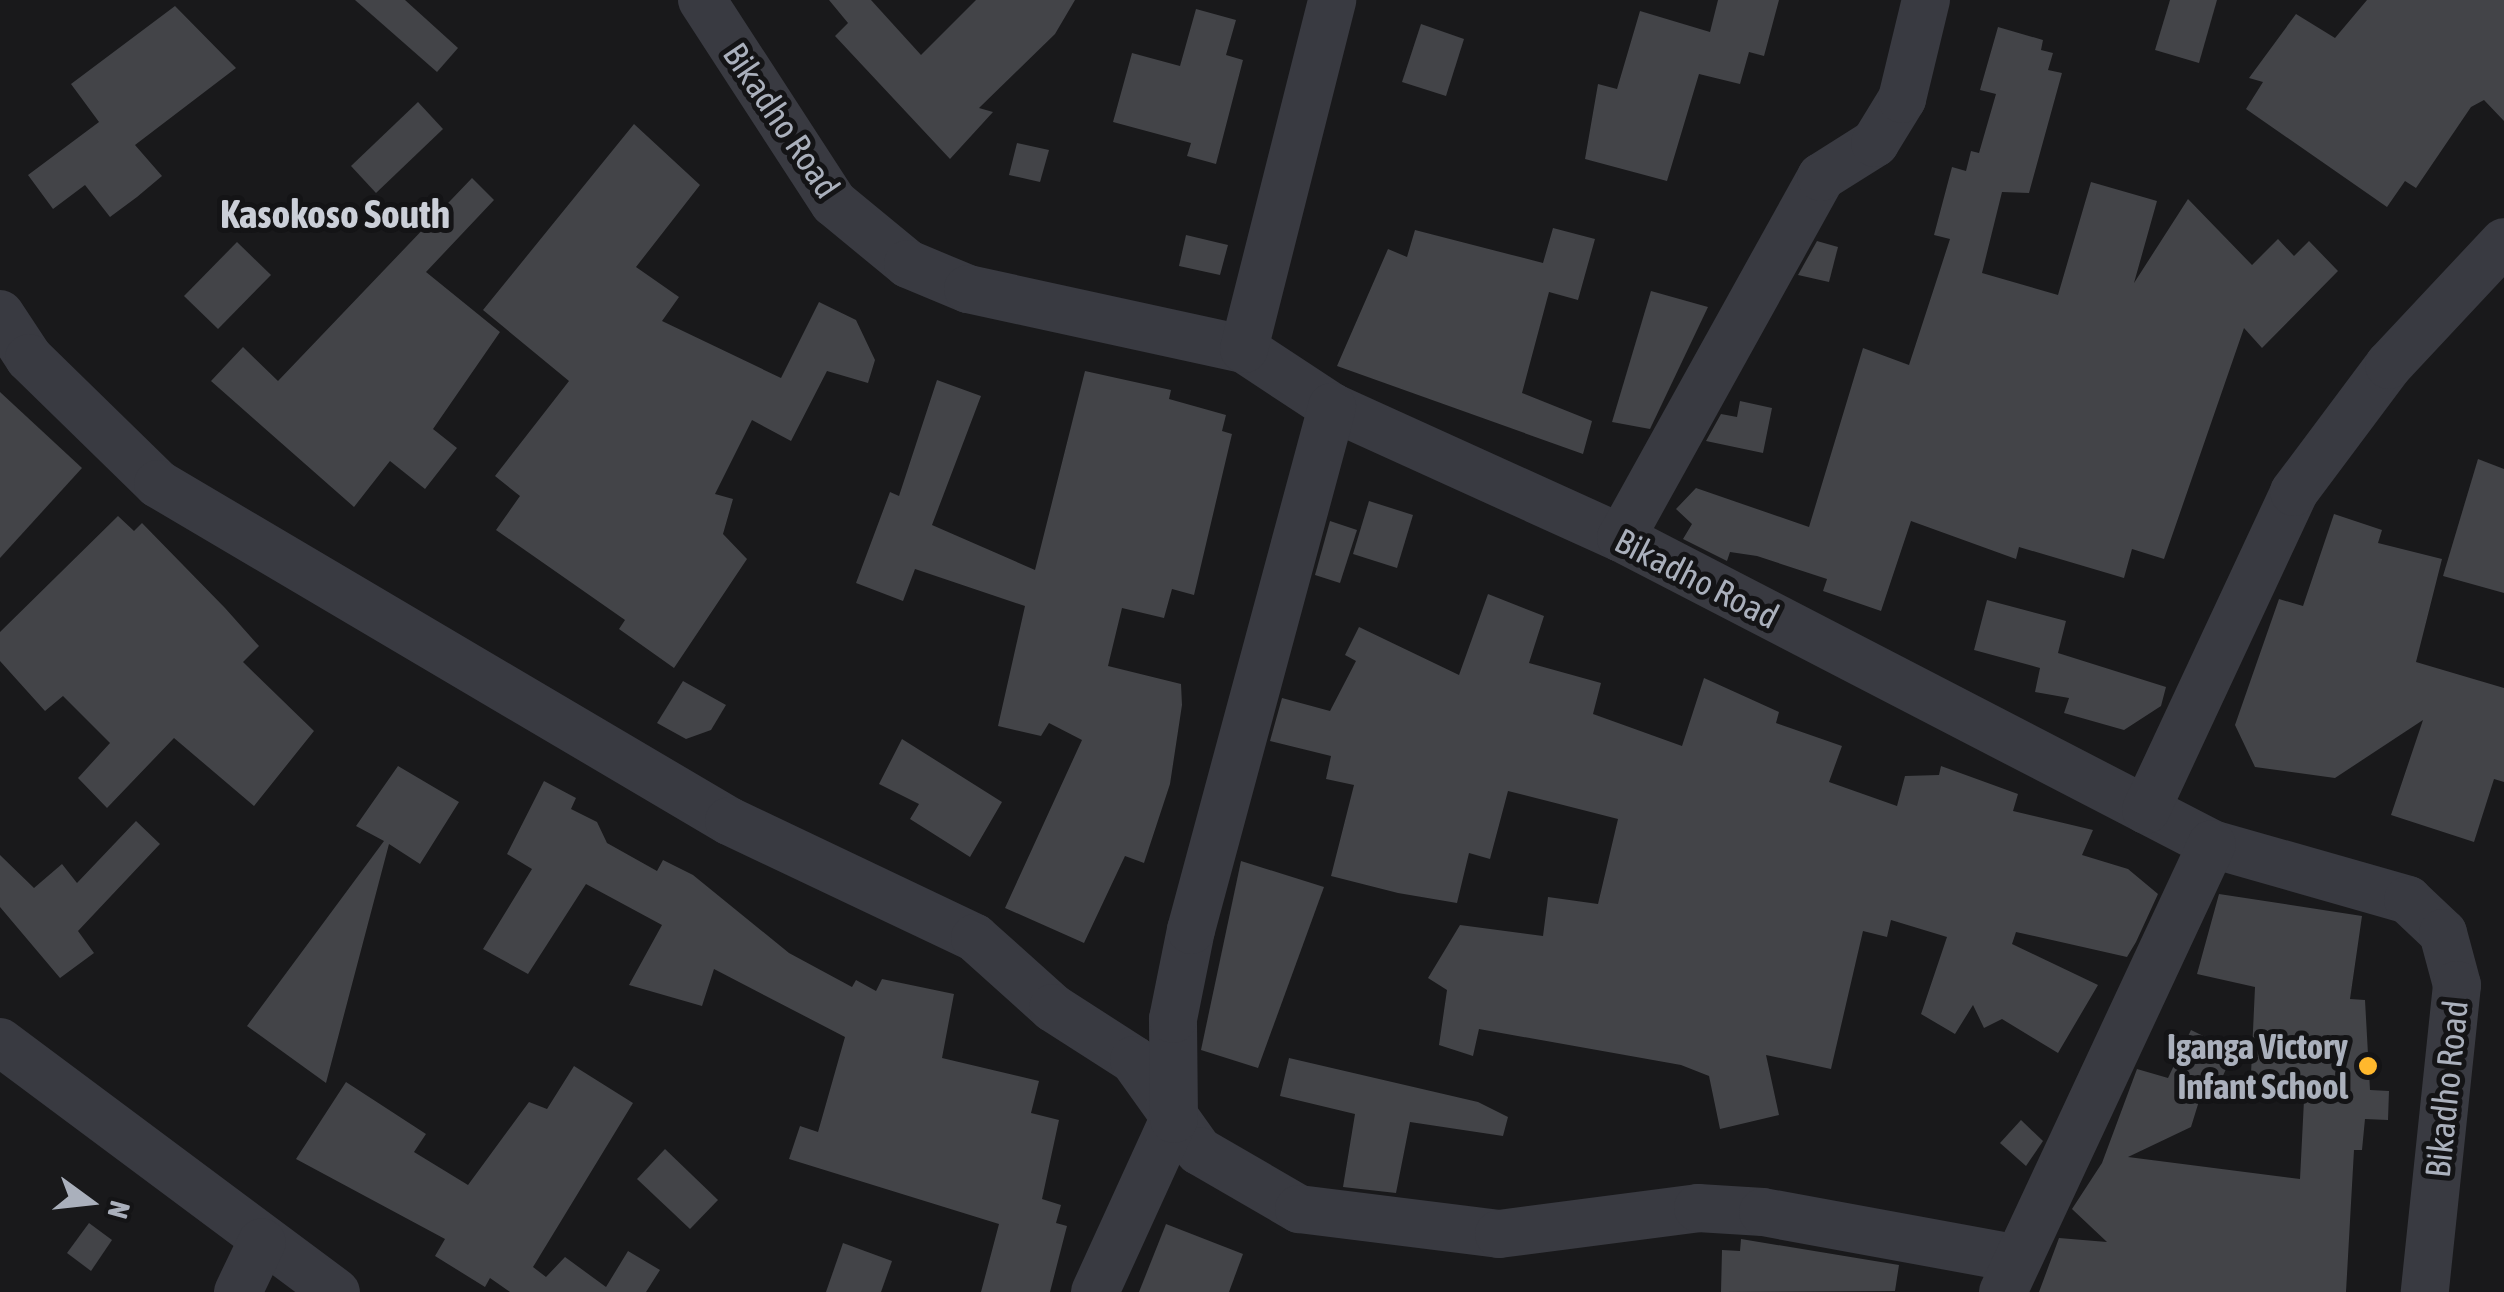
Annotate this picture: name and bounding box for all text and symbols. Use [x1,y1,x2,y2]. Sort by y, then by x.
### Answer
street label: Bikadho Road [715,34,849,206]
district label: Kasokoso South [220,190,450,238]
street label: Bikadho Road [1608,519,1786,637]
street label: Bikadho Road [2416,998,2476,1180]
place label: Iganga Victory Infant School [2167,1025,2348,1107]
marker: Iganga Victory Infant School [2357,1055,2379,1077]
north arrow [40,1152,140,1252]
text: N [101,1198,137,1222]

